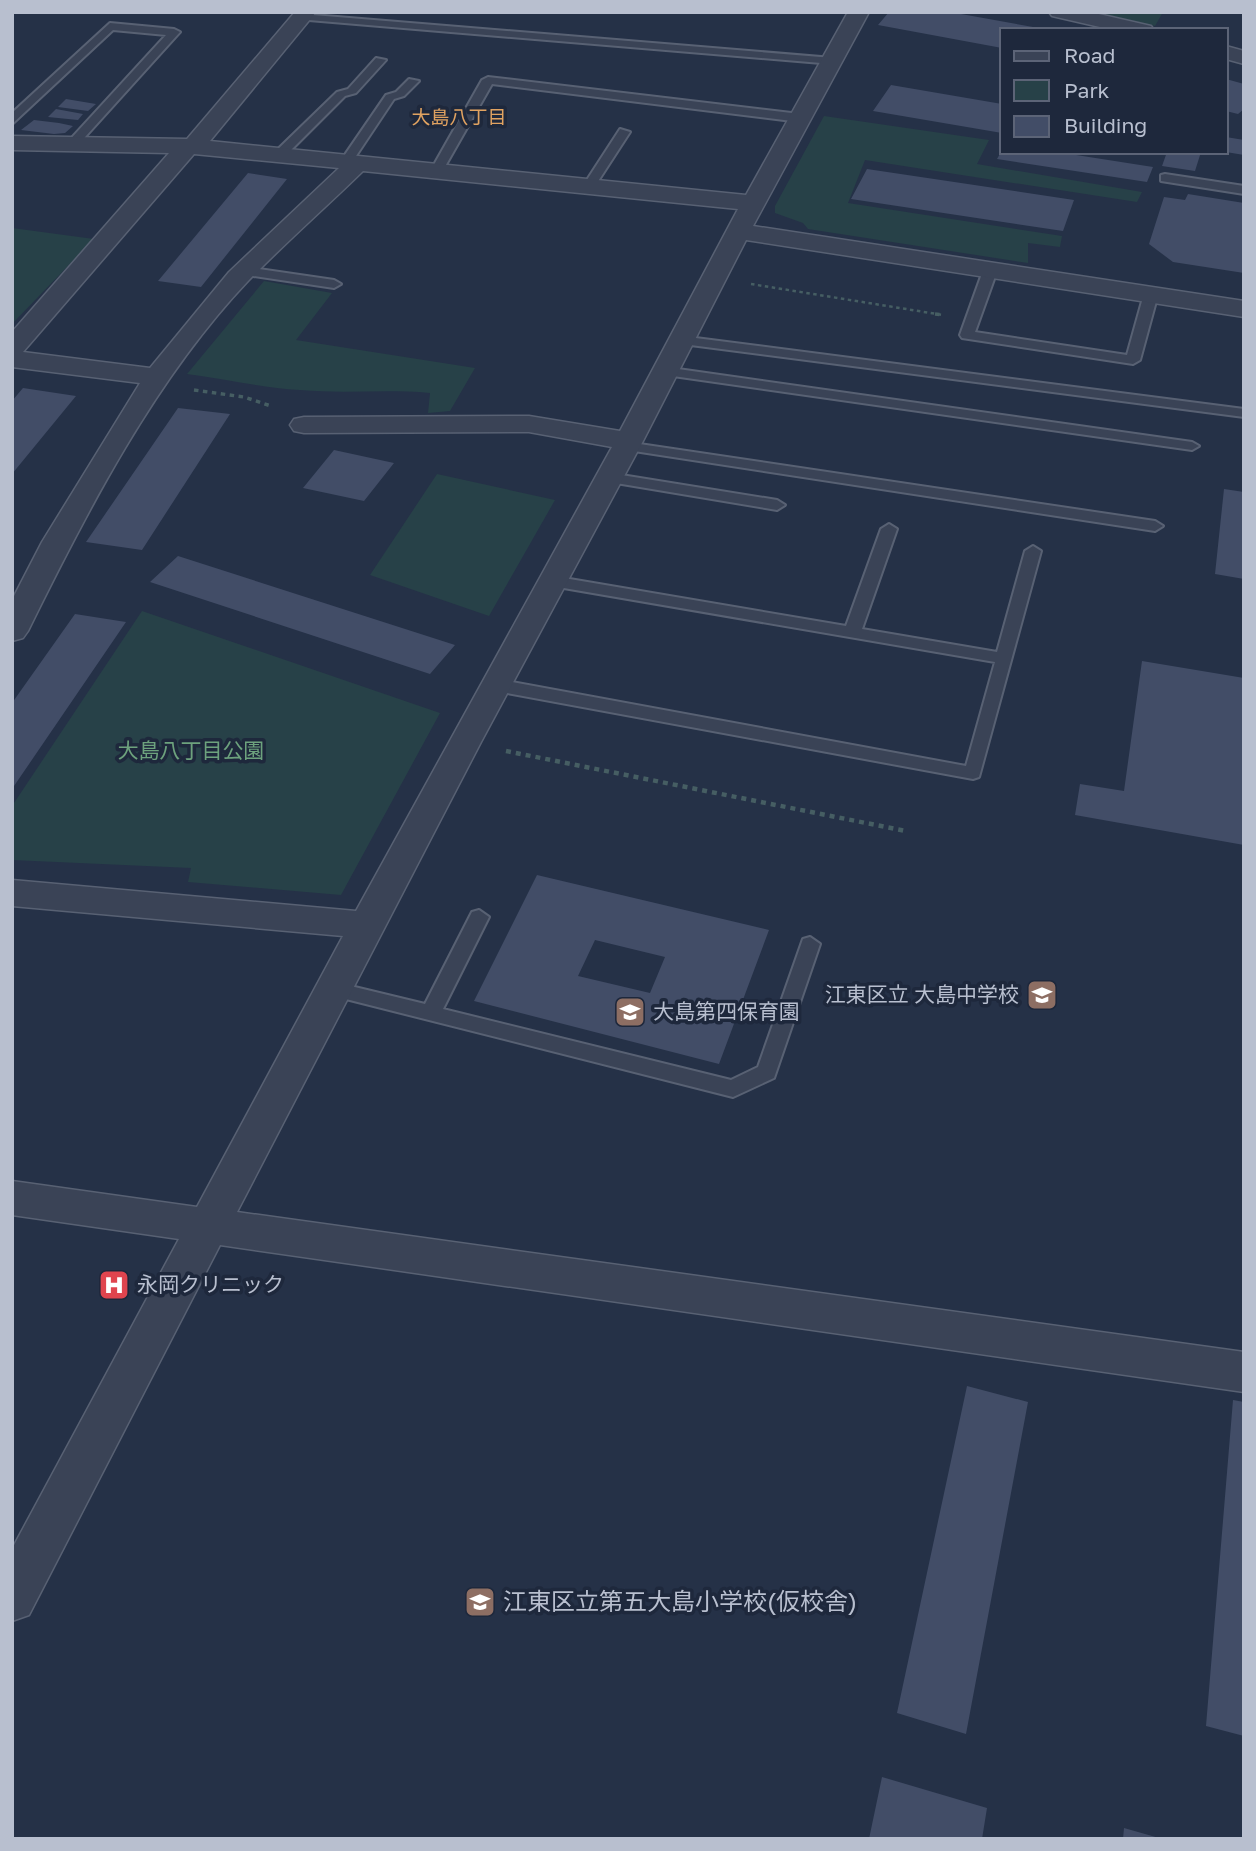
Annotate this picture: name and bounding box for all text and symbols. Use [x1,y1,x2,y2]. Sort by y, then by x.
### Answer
legend [1000,28,1228,154]
text: Road [1064,42,1115,68]
text: Park [1064,77,1110,103]
district label: 大島八丁目 [411,105,507,128]
text: Building [1064,112,1147,138]
park label: 大島八丁目公園 [118,737,265,763]
school or university icon: 江東区立 大島中学校 [1025,978,1059,1012]
place label: 江東区立 大島中学校 [825,981,1019,1007]
school or university icon: 大島第四保育園 [613,995,647,1029]
place label: 大島第四保育園 [653,998,800,1024]
hospital icon: 永岡クリニック [97,1268,131,1302]
place label: 永岡クリニック [137,1271,284,1297]
school or university icon: 江東区立第五大島小学校(仮校舎) [463,1585,497,1619]
place label: 江東区立第五大島小学校(仮校舎) [503,1586,857,1615]

